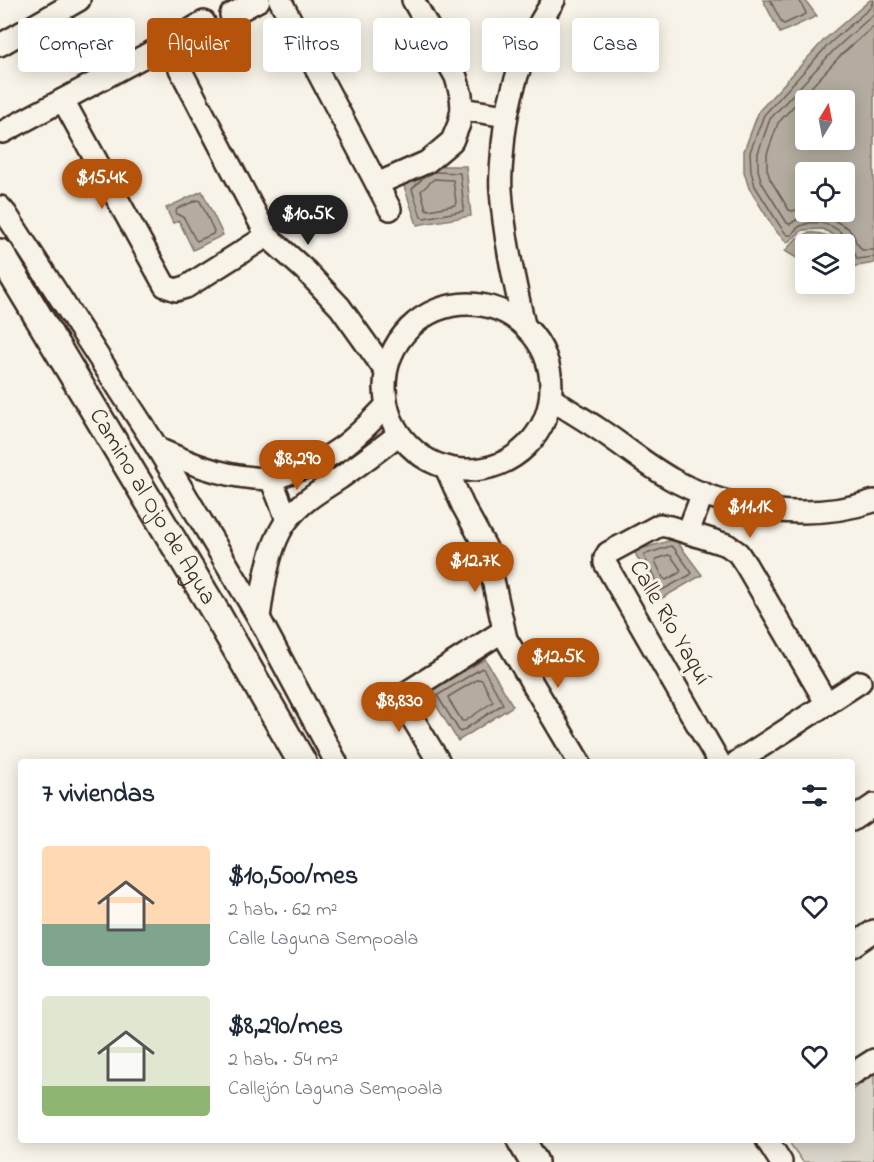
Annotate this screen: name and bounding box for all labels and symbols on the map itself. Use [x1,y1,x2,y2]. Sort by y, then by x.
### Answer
north arrow [795,90,855,150]
pin: $15.4K [53,159,151,210]
pin: $10.5K [259,195,357,246]
street label: Camino al Ojo de Agua [80,402,225,612]
pin: $8,290 [248,440,346,491]
pin: $11.1K [701,488,799,539]
pin: $12.7K [426,542,524,593]
street label: Calle Río Yaquí [619,554,719,692]
pin: $12.5K [509,638,607,689]
pin: $8,830 [350,682,448,733]

